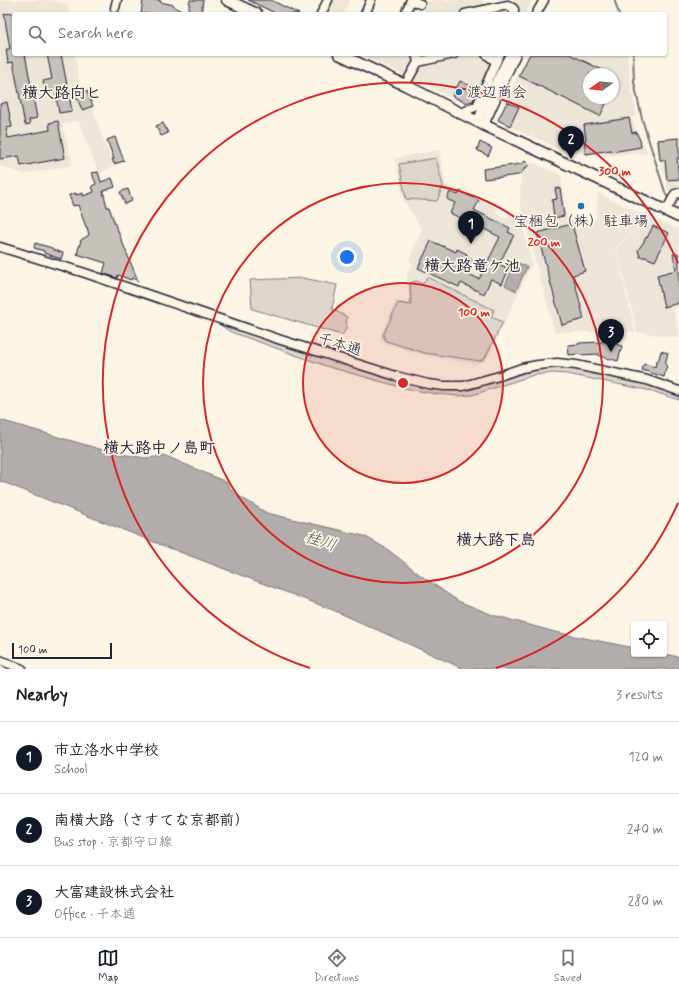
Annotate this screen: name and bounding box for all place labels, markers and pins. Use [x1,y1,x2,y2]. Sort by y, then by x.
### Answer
place label: 渡辺商会 [467,83,527,103]
marker: 渡辺商会 [454,87,464,97]
pin: 2 [558,126,584,159]
marker: 宝梱包（株）駐車場 [576,201,586,211]
pin: 1 [458,211,484,244]
place label: 宝梱包（株）駐車場 [513,212,649,232]
pin: 3 [598,319,624,352]
centre of rings [396,376,410,390]

